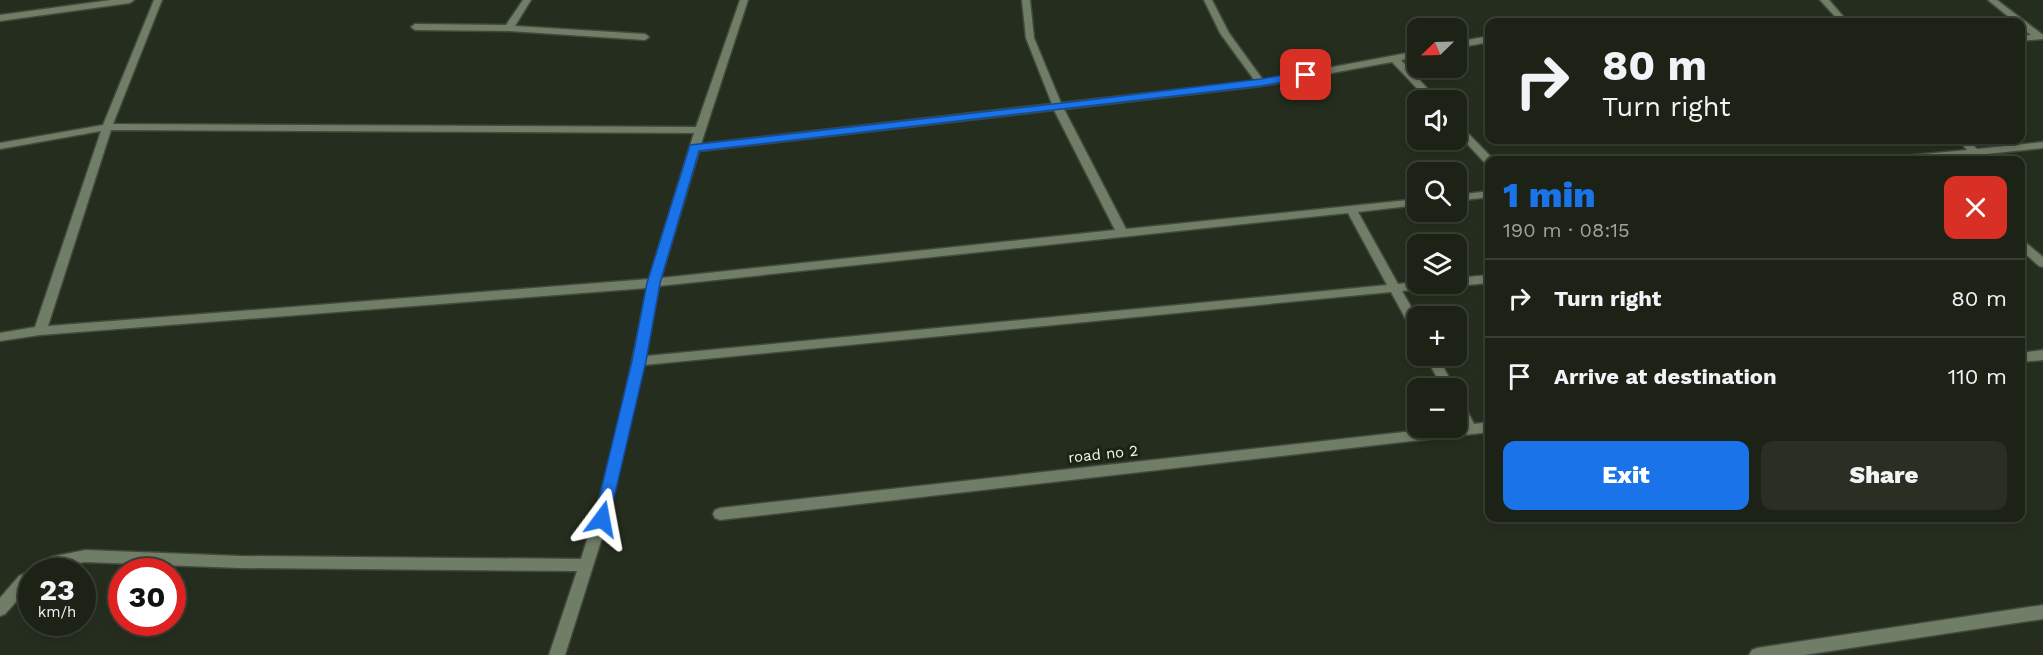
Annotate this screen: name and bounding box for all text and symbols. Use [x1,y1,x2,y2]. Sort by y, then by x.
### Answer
north arrow [1407,18,1467,78]
map controls [1407,18,1467,438]
text: 80 m [1602,41,1707,90]
icon: right [1503,42,1581,120]
pin [1280,49,1331,100]
icon: arrive [1289,58,1322,91]
button: sound [1407,90,1467,150]
text: Turn right [1602,91,1731,123]
button: search [1407,162,1467,222]
text: 1 min [1503,174,1596,216]
button: close [1944,176,2007,239]
text: 190 m · 08:15 [1503,218,1630,242]
button: layers [1407,234,1467,294]
icon: right [1503,282,1536,315]
text: Turn right [1554,286,1661,311]
text: 80 m [1951,286,2007,311]
button: + [1407,306,1467,366]
icon: arrive [1503,360,1536,393]
text: Arrive at destination [1554,364,1777,389]
text: 110 m [1948,364,2007,389]
button: − [1407,378,1467,438]
street label: road no 2 [1067,441,1139,467]
button: Exit [1503,441,1749,510]
button: Share [1761,441,2007,510]
position arrow [570,487,634,551]
speed limit sign: 30 [108,558,186,636]
text: 23 [39,572,75,607]
text: km/h [38,603,76,621]

